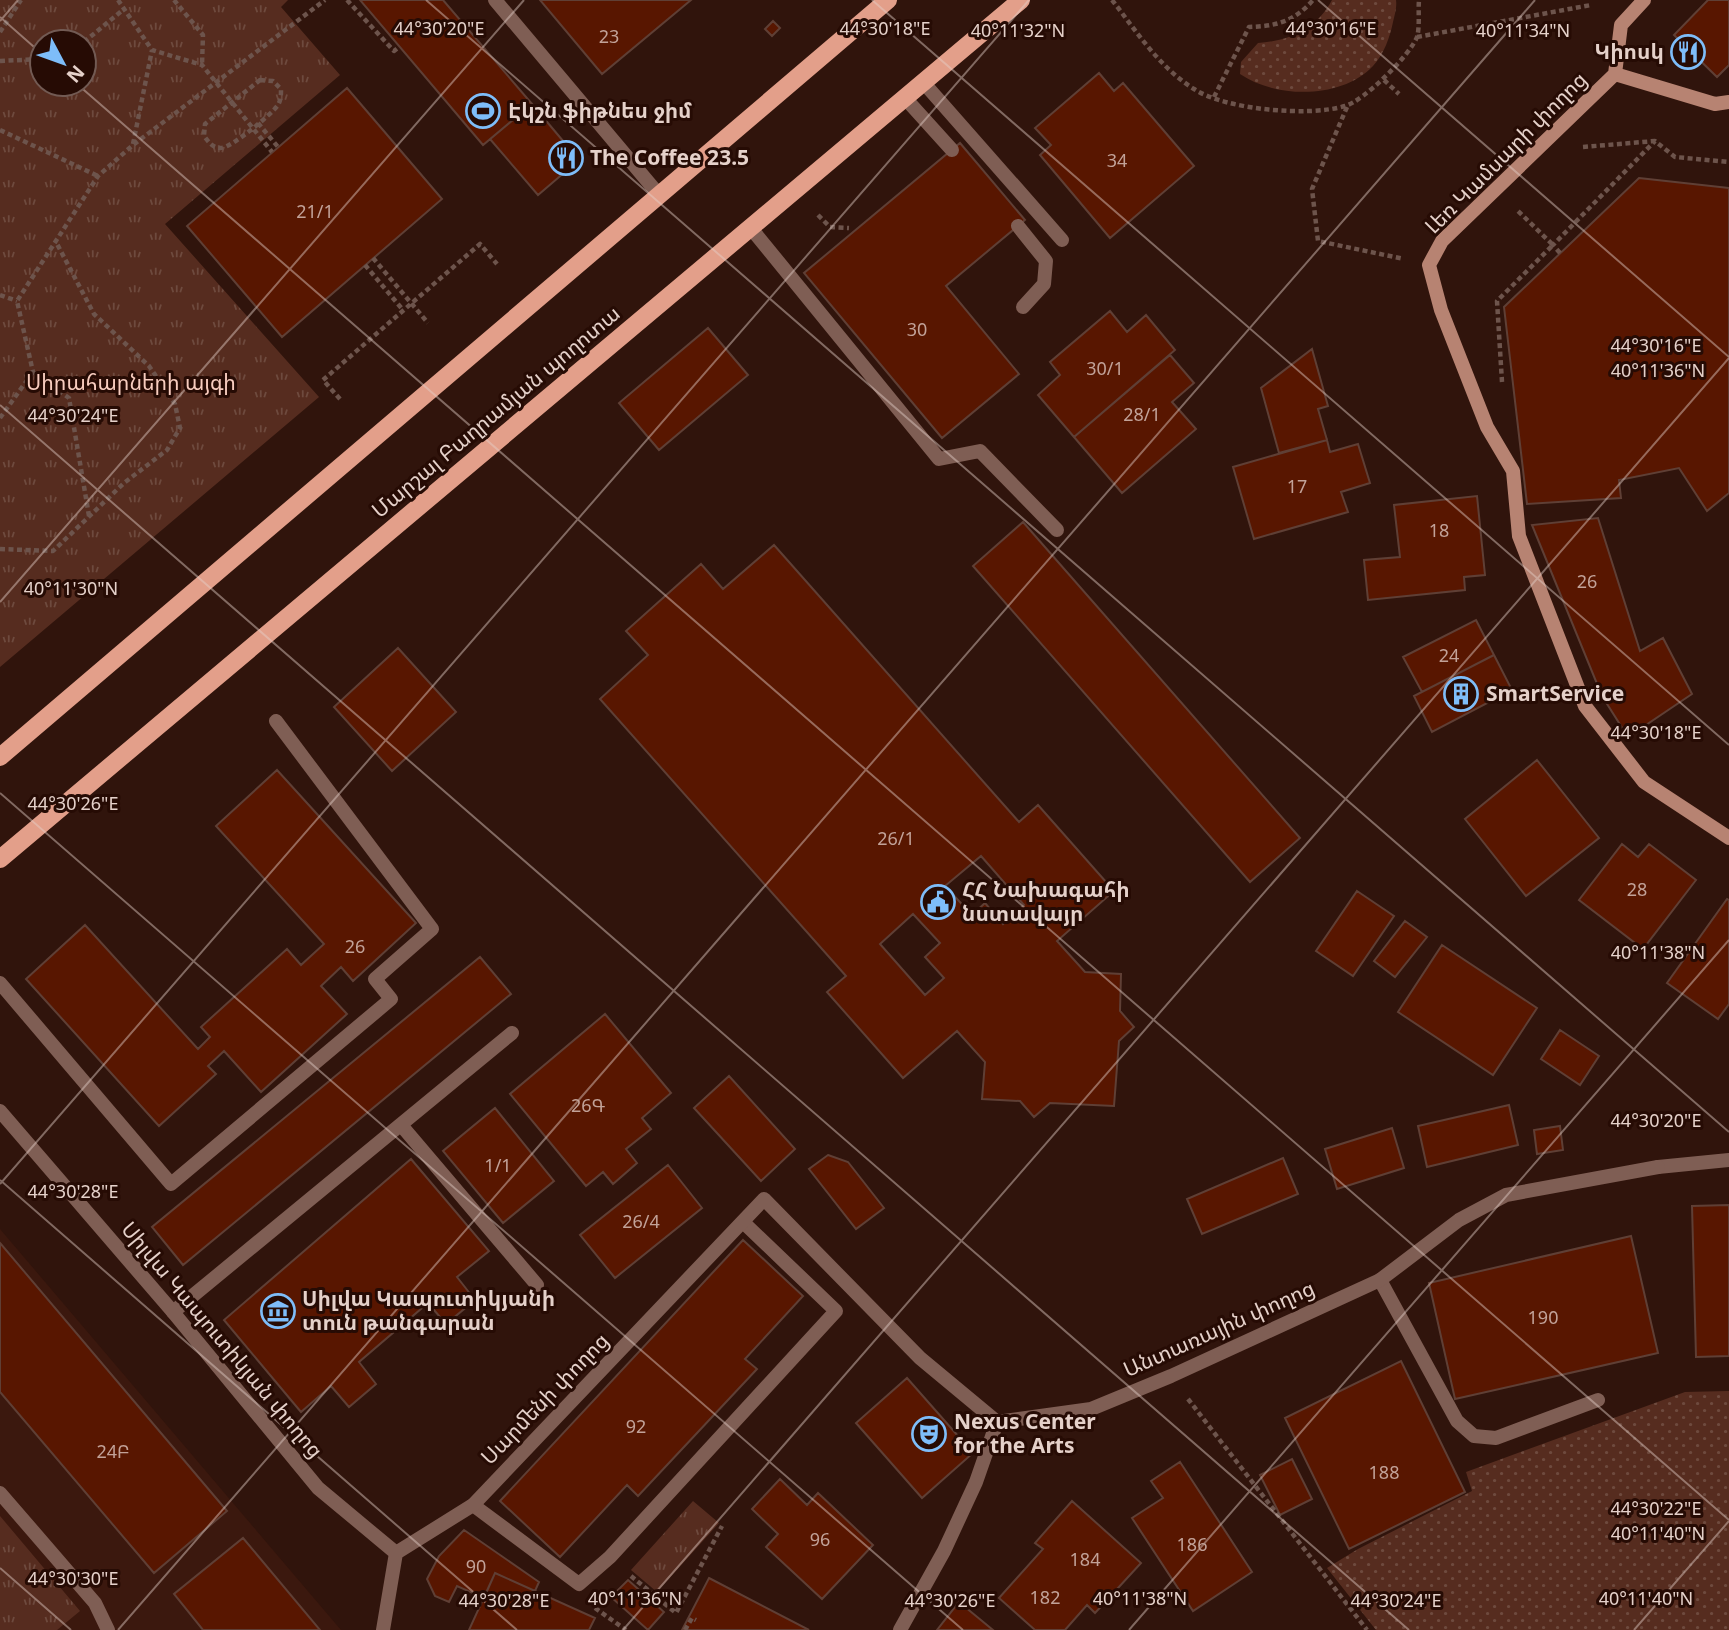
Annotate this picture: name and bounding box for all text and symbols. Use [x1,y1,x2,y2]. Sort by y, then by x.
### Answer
text: 44°30'20"E [394,16,484,40]
text: 44°30'18"E [840,16,930,40]
text: 44°30'16"E [1286,16,1376,40]
text: 40°11'32"N [971,18,1065,42]
text: 40°11'34"N [1476,18,1570,42]
house number: 23 [599,24,619,48]
north arrow [28,28,98,98]
restaurant icon: Կիոսկ [1669,33,1707,71]
place label: Կիոսկ [1595,37,1664,65]
text: N [61,60,91,89]
street label: Լեռ Կամսարի փողոց [1418,65,1592,239]
sports icon: Էկշն ֆիթնես ջիմ [464,92,502,130]
place label: Էկշն ֆիթնես ջիմ [508,96,692,124]
restaurant icon: The Coffee 23.5 [547,139,585,177]
place label: The Coffee 23.5 [590,143,749,171]
house number: 34 [1107,148,1127,172]
house number: 21/1 [296,199,334,223]
street label: Մարշալ Բաղրամյան պողոտա [365,299,625,523]
house number: 30 [907,317,927,341]
text: 44°30'16"E [1611,333,1701,357]
house number: 30/1 [1086,356,1124,380]
text: 40°11'36"N [1611,358,1705,382]
park label: Սիրահարների այգի [26,368,236,396]
house number: 28/1 [1123,402,1161,426]
text: 44°30'24"E [28,403,118,427]
house number: 17 [1287,474,1307,498]
house number: 18 [1429,518,1449,542]
house number: 26 [1577,569,1597,593]
text: 40°11'30"N [24,576,118,600]
house number: 24 [1439,643,1459,667]
building icon: SmartService [1442,675,1480,713]
place label: SmartService [1486,679,1624,707]
text: 44°30'18"E [1611,720,1701,744]
text: 44°30'26"E [28,791,118,815]
house number: 26/1 [877,826,915,850]
place label: ՀՀ Նախագահի նստավայր [962,875,1130,927]
house number: 28 [1627,877,1647,901]
public building icon: ՀՀ Նախագահի նստավայր [919,883,957,921]
house number: 26 [345,934,365,958]
text: 40°11'38"N [1611,940,1705,964]
house number: 26Գ [571,1093,605,1117]
text: 44°30'20"E [1611,1108,1701,1132]
house number: 1/1 [484,1153,512,1177]
text: 44°30'28"E [28,1179,118,1203]
house number: 26/4 [622,1209,660,1233]
street label: Սիլվա Կապուտիկյան փողոց [116,1215,330,1463]
street label: Անտառային փողոց [1119,1273,1319,1383]
place label: Սիլվա Կապուտիկյանի տուն թանգարան [302,1284,555,1336]
museum icon: Սիլվա Կապուտիկյանի տուն թանգարան [259,1292,297,1330]
house number: 190 [1528,1305,1558,1329]
street label: Սարմենի փողոց [474,1327,614,1470]
place label: Nexus Center for the Arts [954,1407,1096,1459]
house number: 92 [626,1414,646,1438]
theatre icon: Nexus Center for the Arts [910,1415,948,1453]
house number: 24Բ [96,1439,130,1463]
house number: 188 [1369,1460,1399,1484]
text: 44°30'22"E [1611,1496,1701,1520]
text: 40°11'40"N [1611,1521,1705,1545]
house number: 96 [810,1527,830,1551]
house number: 186 [1177,1532,1207,1556]
house number: 184 [1070,1547,1100,1571]
house number: 90 [466,1554,486,1578]
text: 44°30'30"E [28,1566,118,1590]
house number: 182 [1030,1585,1060,1609]
text: 40°11'36"N [588,1586,682,1610]
text: 40°11'38"N [1093,1586,1187,1610]
text: 40°11'40"N [1599,1586,1693,1610]
text: 44°30'28"E [459,1588,549,1612]
text: 44°30'26"E [905,1588,995,1612]
text: 44°30'24"E [1351,1588,1441,1612]

